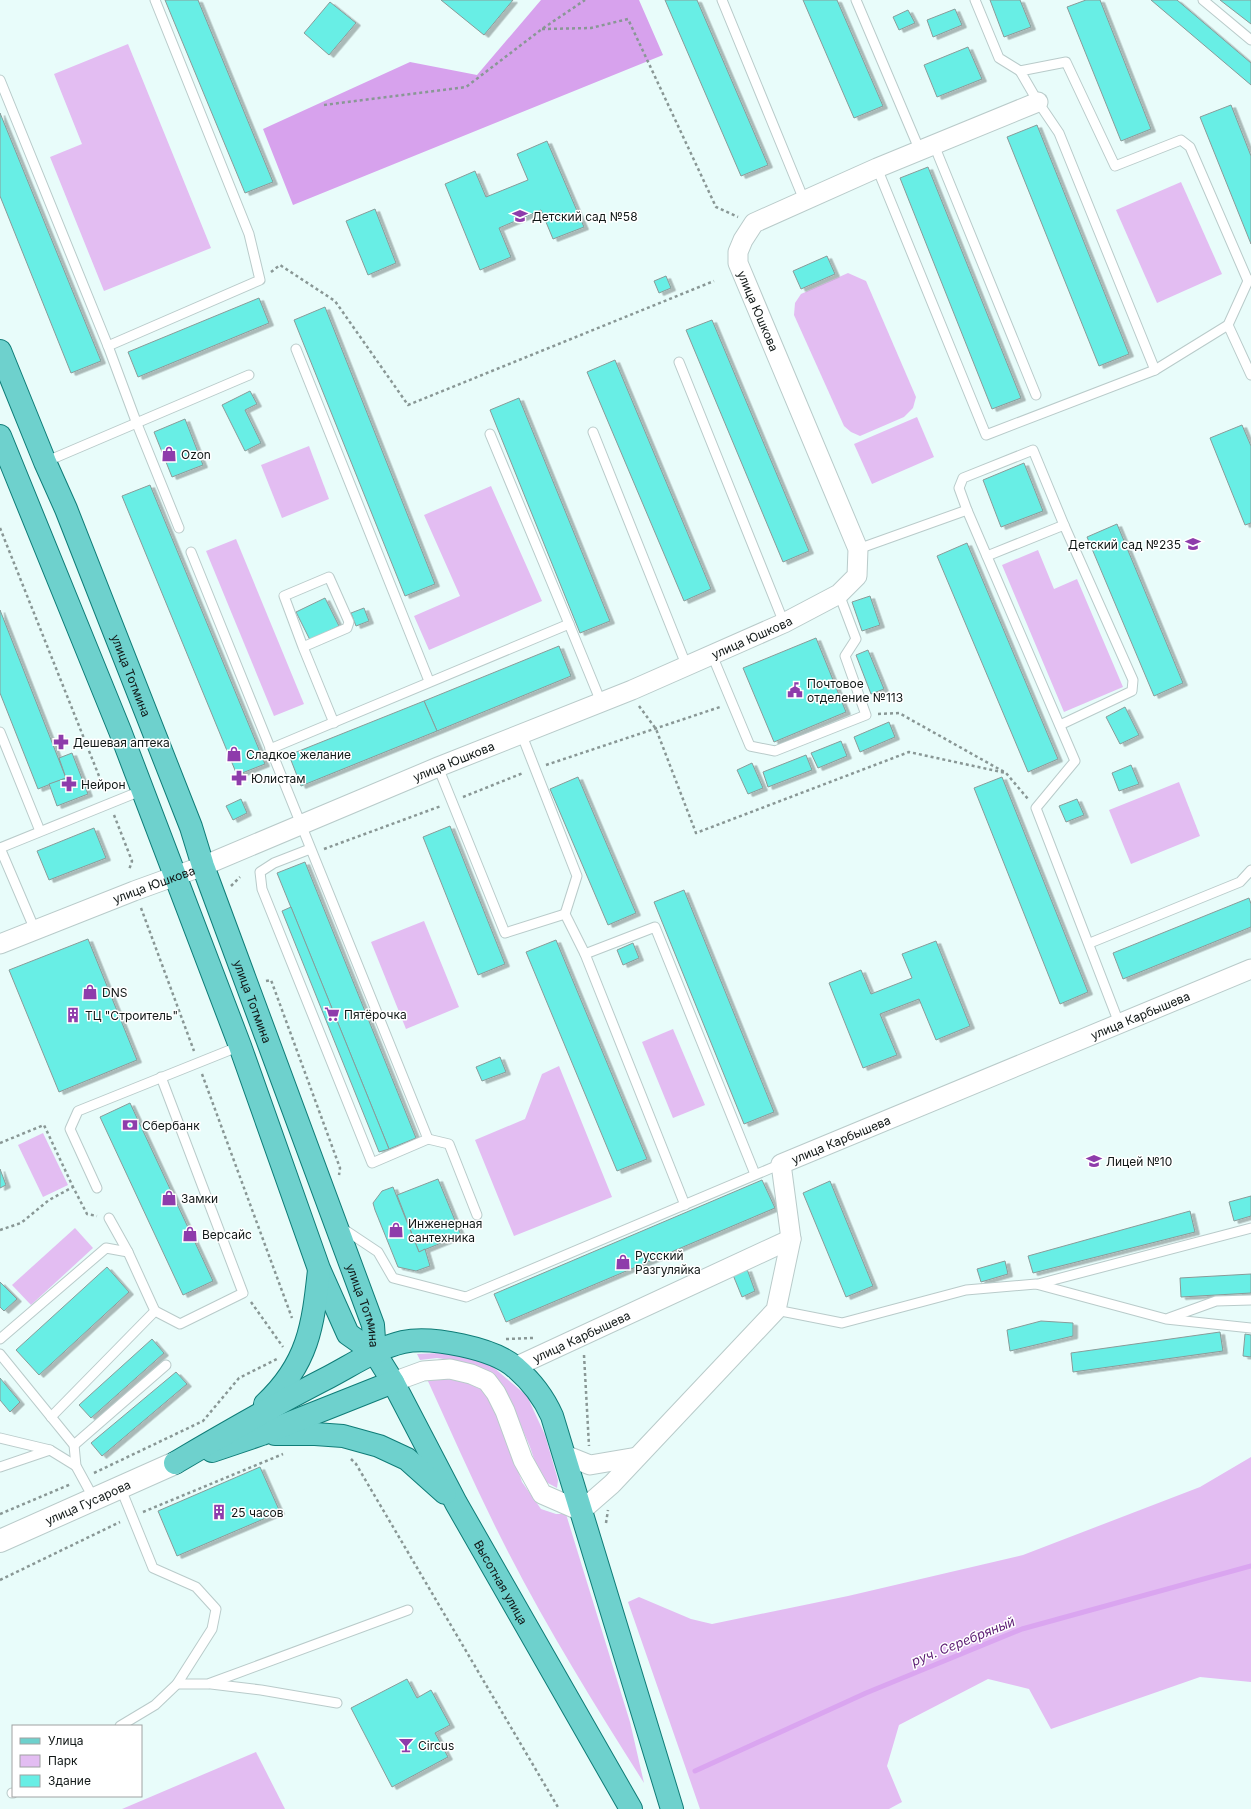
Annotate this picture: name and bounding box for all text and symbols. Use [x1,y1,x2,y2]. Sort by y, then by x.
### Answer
school or university icon: Детский сад №58 [511,207,529,225]
place label: Детский сад №58 [532,209,638,224]
street label: улица Юшкова [734,268,782,354]
shop icon: Ozon [160,445,178,463]
place label: Ozon [181,447,211,462]
school or university icon: Детский сад №235 [1184,535,1202,553]
place label: Детский сад №235 [1068,537,1181,552]
street label: улица Юшкова [709,613,795,662]
street label: улица Тотмина [108,632,154,719]
place label: Почтовое отделение №113 [807,676,903,705]
public building icon: Почтовое отделение №113 [786,681,804,699]
pharmacy icon: Дешевая аптека [52,733,70,751]
place label: Дешевая аптека [73,735,170,750]
street label: улица Юшкова [410,738,496,784]
shop icon: Сладкое желание [225,745,243,763]
place label: Сладкое желание [246,747,351,762]
pharmacy icon: Юлистам [230,769,248,787]
place label: Юлистам [251,771,306,786]
pharmacy icon: Нейрон [60,775,78,793]
place label: Нейрон [81,777,126,792]
street label: улица Юшкова [110,862,197,906]
street label: улица Тотмина [231,958,275,1045]
shop icon: DNS [81,983,99,1001]
place label: DNS [102,985,128,1000]
street label: улица Карбышева [1088,988,1192,1042]
supermarket icon: Пятёрочка [323,1005,341,1023]
building icon: ТЦ "Строитель" [64,1006,82,1024]
place label: Пятёрочка [344,1007,407,1022]
place label: ТЦ "Строитель" [85,1008,178,1023]
street label: улица Карбышева [789,1112,893,1166]
bank icon: Сбербанк [121,1116,139,1134]
place label: Сбербанк [142,1118,200,1133]
school or university icon: Лицей №10 [1085,1152,1103,1170]
place label: Лицей №10 [1106,1154,1172,1169]
shop icon: Замки [160,1189,178,1207]
place label: Замки [181,1191,218,1206]
place label: Инженерная сантехника [408,1216,483,1245]
shop icon: Инженерная сантехника [387,1221,405,1239]
shop icon: Версайс [181,1225,199,1243]
place label: Версайс [202,1227,252,1242]
place label: Русский Разгуляйка [635,1248,701,1277]
shop icon: Русский Разгуляйка [614,1253,632,1271]
street label: улица Тотмина [343,1261,382,1348]
street label: улица Карбышева [530,1307,632,1365]
street label: улица Гусарова [43,1476,133,1528]
building icon: 25 часов [210,1503,228,1521]
place label: 25 часов [231,1505,284,1520]
street label: Высотная улица [471,1537,531,1627]
water label: руч. Серебряный [908,1613,1017,1669]
legend [12,1725,142,1797]
text: Улица [48,1733,83,1748]
bar icon: Circus [397,1736,415,1754]
place label: Circus [418,1738,454,1753]
text: Парк [48,1753,78,1768]
text: Здание [48,1773,91,1788]

